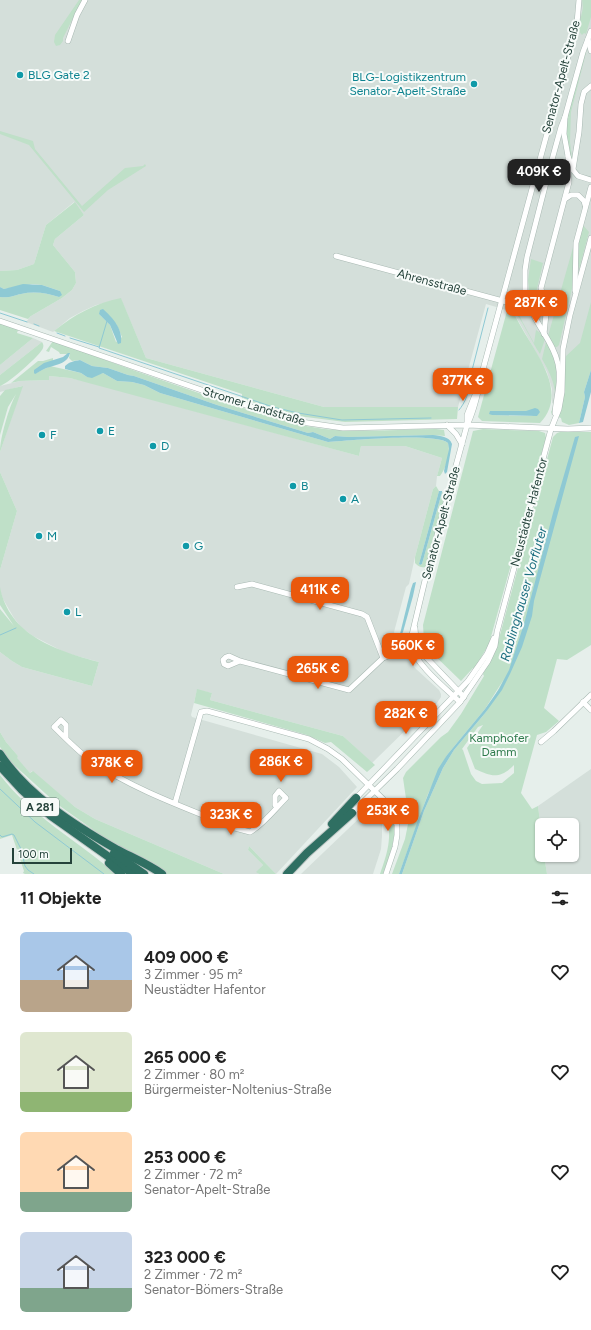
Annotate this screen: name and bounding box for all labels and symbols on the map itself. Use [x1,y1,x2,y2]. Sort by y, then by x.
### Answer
street label: Senator-Apelt-Straße [539,18,583,135]
place label: BLG Gate 2 [28,68,90,82]
marker: BLG Gate 2 [15,70,25,80]
place label: BLG-Logistikzentrum Senator-Apelt-Straße [349,70,466,98]
marker: BLG-Logistikzentrum Senator-Apelt-Straße [469,79,479,89]
pin: 409K € [506,159,572,193]
street label: Ahrensstraße [396,266,469,298]
pin: 287K € [503,290,569,324]
pin: 377K € [430,368,496,402]
street label: Stromer Landstraße [201,384,307,428]
place label: E [108,424,115,438]
marker: E [95,426,105,436]
place label: F [50,428,57,442]
marker: F [37,430,47,440]
place label: D [161,439,169,453]
marker: D [148,441,158,451]
street label: Neustädter Hafentor [508,456,550,568]
street label: Senator-Apelt-Straße [419,464,463,581]
place label: B [301,479,308,493]
marker: B [288,481,298,491]
place label: A [351,492,359,506]
marker: A [338,494,348,504]
water label: Rablinghauser Vorfluter [497,525,550,663]
place label: M [47,529,57,543]
marker: M [34,531,44,541]
place label: G [194,539,203,553]
marker: G [181,541,191,551]
pin: 411K € [287,577,353,611]
place label: L [75,605,82,619]
marker: L [62,607,72,617]
pin: 560K € [380,633,446,667]
pin: 265K € [285,656,351,690]
pin: 282K € [373,701,439,735]
park label: Kamphofer Damm [469,731,529,759]
pin: 286K € [248,749,314,783]
pin: 378K € [79,750,145,784]
road number: A 281 [21,798,59,816]
pin: 253K € [355,798,421,832]
pin: 323K € [198,802,264,836]
scale bar [12,846,72,865]

